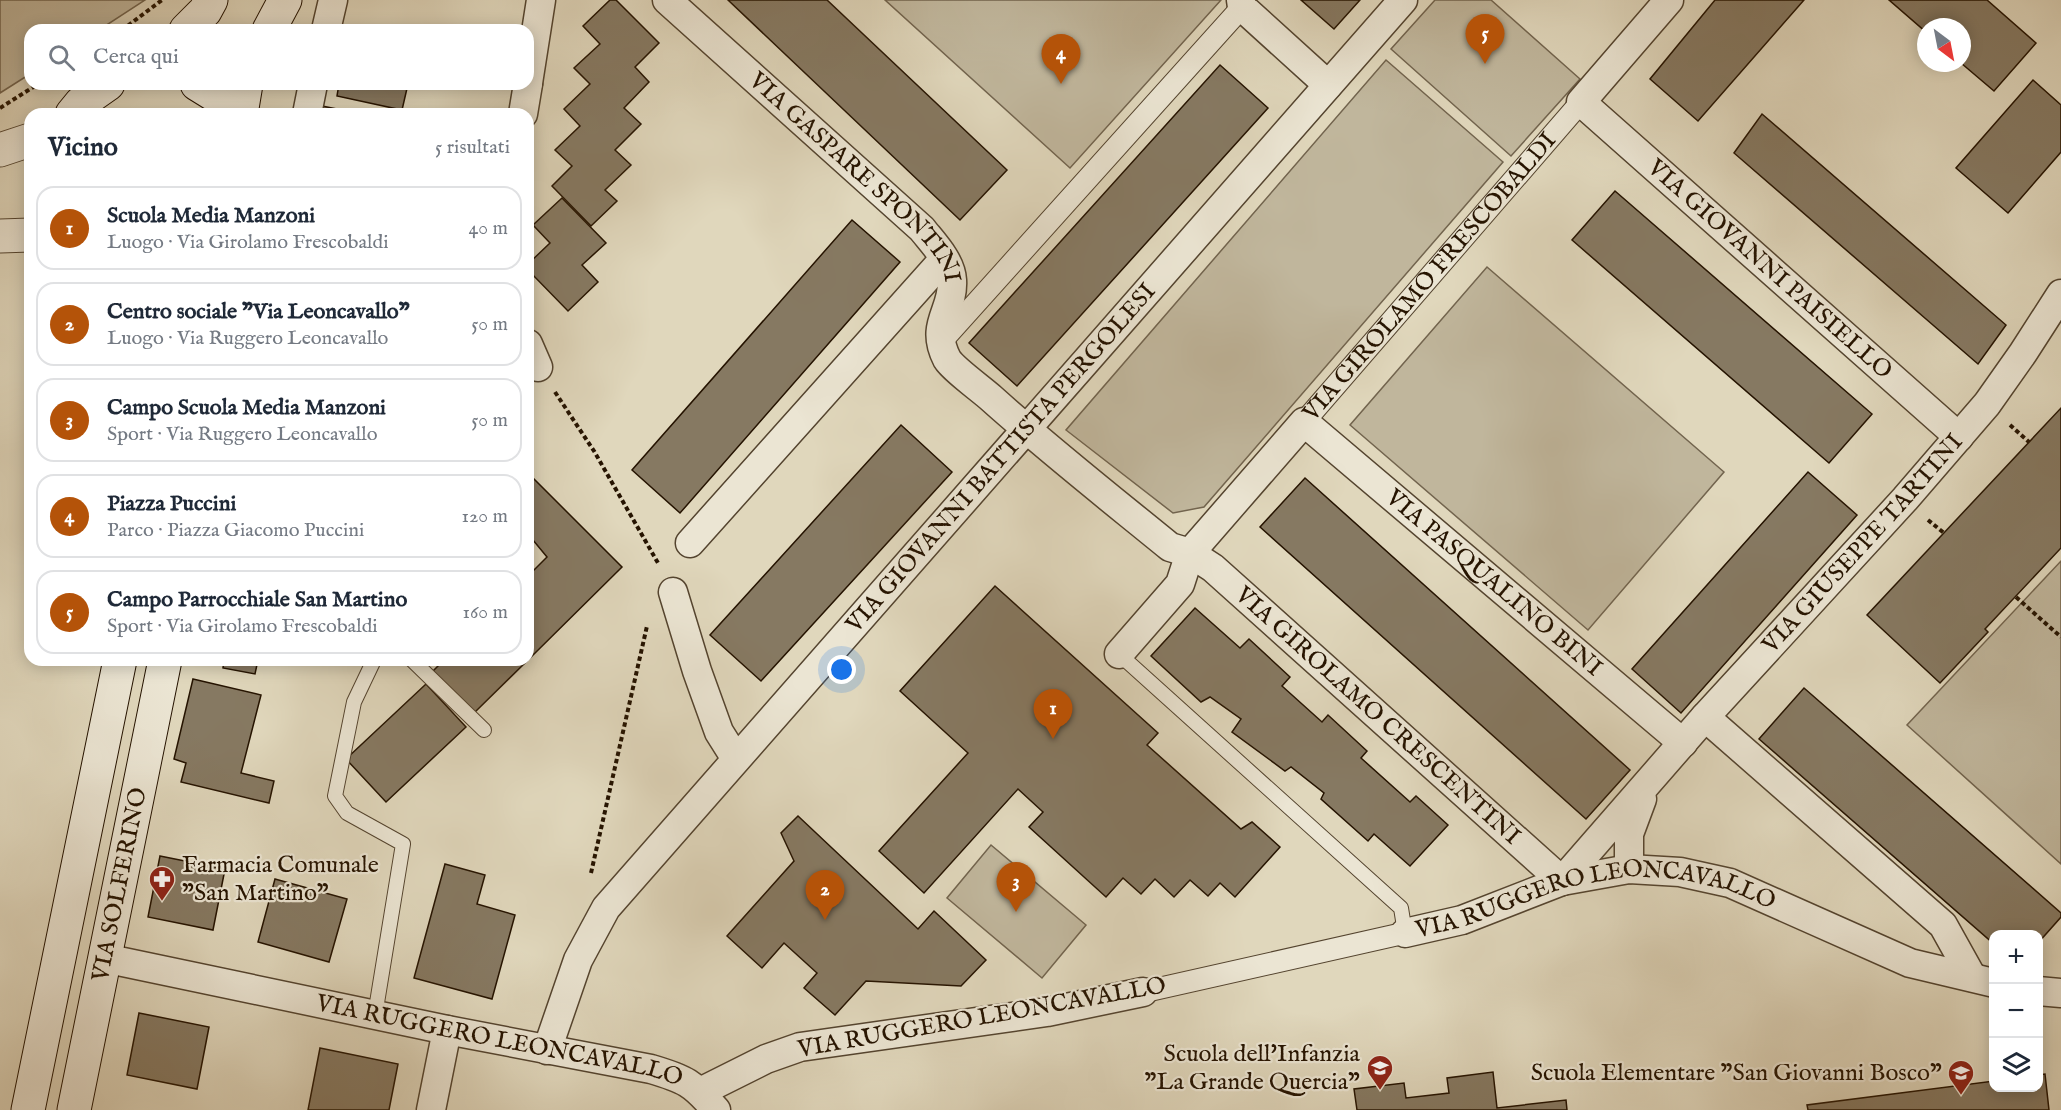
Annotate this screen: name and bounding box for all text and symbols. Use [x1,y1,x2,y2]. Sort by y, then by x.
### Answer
pin: 5 [1466,14,1504,64]
north arrow [1917,18,1971,72]
search box [24,24,534,90]
pin: 4 [1042,34,1080,84]
icon: search [45,41,78,74]
text: Cerca qui [93,43,179,71]
street label: VIA GASPARE SPONTINI [741,65,968,284]
street label: VIA GIROLAMO FRESCOBALDI [1295,126,1563,429]
text: Vicino [48,131,118,164]
text: 5 risultati [435,135,510,160]
street label: VIA GIOVANNI PAISIELLO [1640,152,1899,386]
text: Scuola Media Manzoni [107,202,315,230]
text: 1 [66,216,73,241]
text: 40 m [469,216,508,241]
text: Luogo · Via Girolamo Frescobaldi [107,230,388,255]
street label: VIA GIOVANNI BATTISTA PERGOLESI [839,277,1163,640]
text: Centro sociale "Via Leoncavallo" [107,298,410,326]
text: 2 [65,312,74,337]
text: 50 m [471,312,508,337]
text: Luogo · Via Ruggero Leoncavallo [107,326,388,351]
text: Campo Scuola Media Manzoni [107,394,386,422]
text: 3 [66,408,73,433]
text: 50 m [471,408,508,433]
text: Sport · Via Ruggero Leoncavallo [107,422,377,447]
street label: VIA GIUSEPPE TARTINI [1755,427,1970,661]
street label: VIA PASQUALINO BINI [1378,482,1609,683]
text: Piazza Puccini [107,490,236,518]
text: 4 [65,504,74,529]
text: 120 m [462,504,508,529]
text: Parco · Piazza Giacomo Puccini [107,518,364,543]
street label: VIA GIROLAMO CRESCENTINI [1228,579,1527,852]
text: Campo Parrocchiale San Martino [107,586,407,614]
text: 5 [66,600,73,625]
text: 160 m [462,600,508,625]
text: Sport · Via Girolamo Frescobaldi [107,614,378,639]
your location [827,655,856,684]
pin: 1 [1034,690,1072,739]
street label: VIA SOLFERINO [85,785,154,985]
place label: Farmacia Comunale "San Martino" [182,850,379,909]
street label: VIA RUGGERO LEONCAVALLO [1412,853,1781,946]
pin: 3 [996,862,1036,912]
pharmacy icon: Farmacia Comunale "San Martino" [147,864,177,902]
pin: 2 [806,870,844,920]
map controls [1989,930,2043,1092]
button: + [1989,930,2043,984]
street label: VIA RUGGERO LEONCAVALLO [795,970,1168,1066]
button: − [1989,984,2043,1038]
street label: VIA RUGGERO LEONCAVALLO [312,987,687,1094]
button: layers [1989,1038,2043,1092]
place label: Scuola dell'Infanzia "La Grande Quercia" [1144,1039,1361,1098]
school or university icon: Scuola dell'Infanzia "La Grande Quercia" [1365,1053,1395,1091]
place label: Scuola Elementare "San Giovanni Bosco" [1531,1058,1942,1089]
school or university icon: Scuola Elementare "San Giovanni Bosco" [1946,1058,1976,1096]

